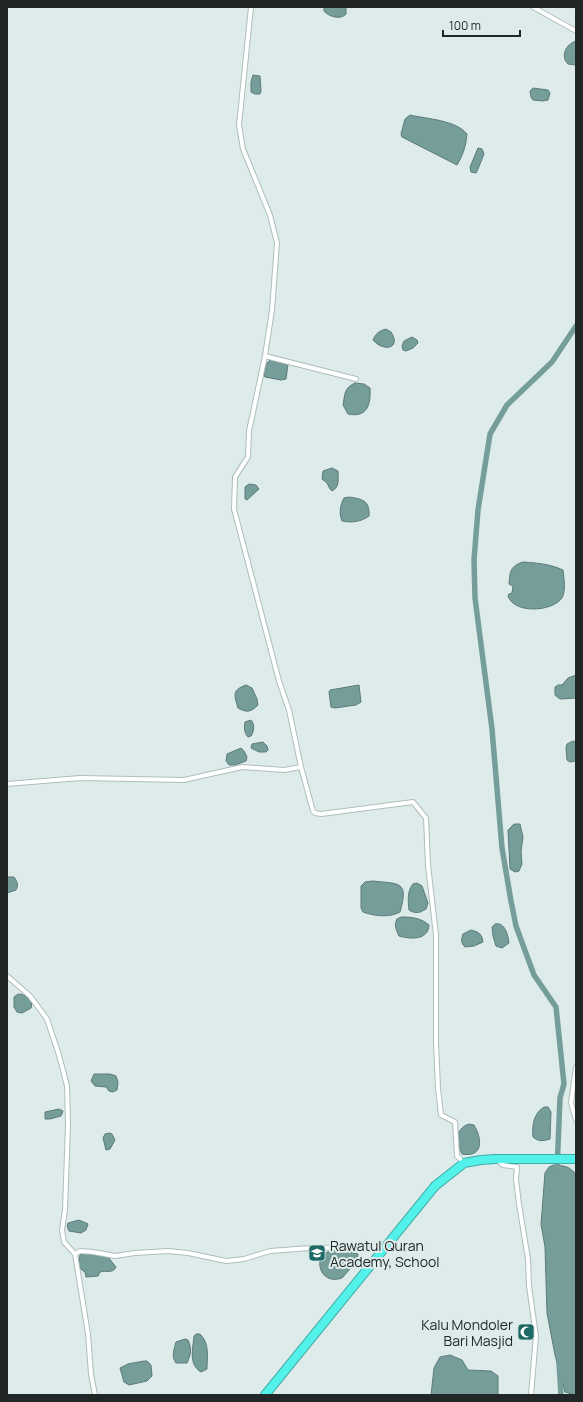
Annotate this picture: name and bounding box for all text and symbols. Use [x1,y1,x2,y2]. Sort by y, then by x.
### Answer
scale bar [443,12,520,38]
text: 100 m [449,17,481,34]
place label: Rawatul Quran Academy, School [330,1236,440,1271]
school or university icon: Rawatul Quran Academy, School [307,1243,327,1263]
place label: Kalu Mondoler Bari Masjid [421,1315,513,1350]
mosque icon: Kalu Mondoler Bari Masjid [516,1322,536,1342]

